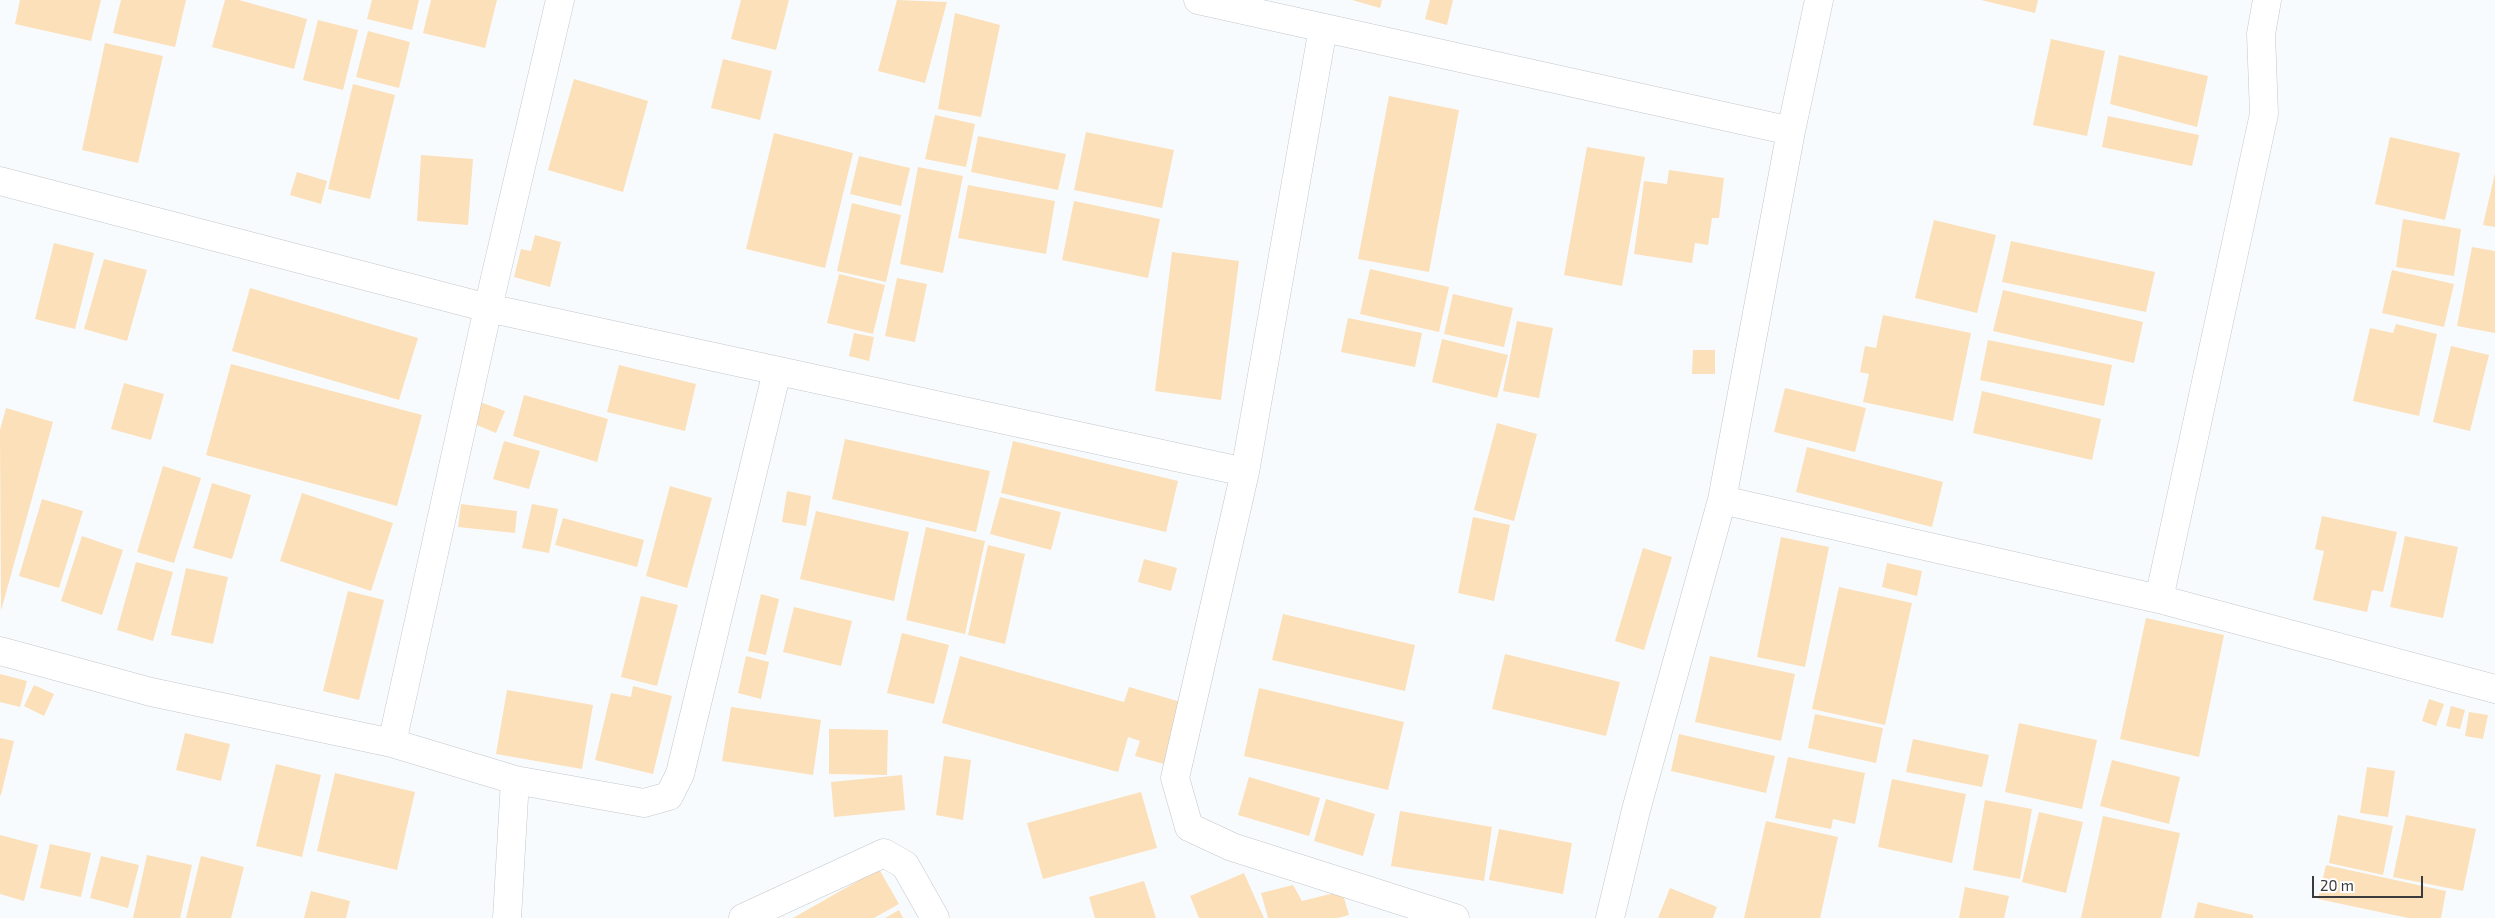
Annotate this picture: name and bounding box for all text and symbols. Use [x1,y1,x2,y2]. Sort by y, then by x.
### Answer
scale bar [2315,866,2426,898]
text: 20 m [2320,876,2354,894]

